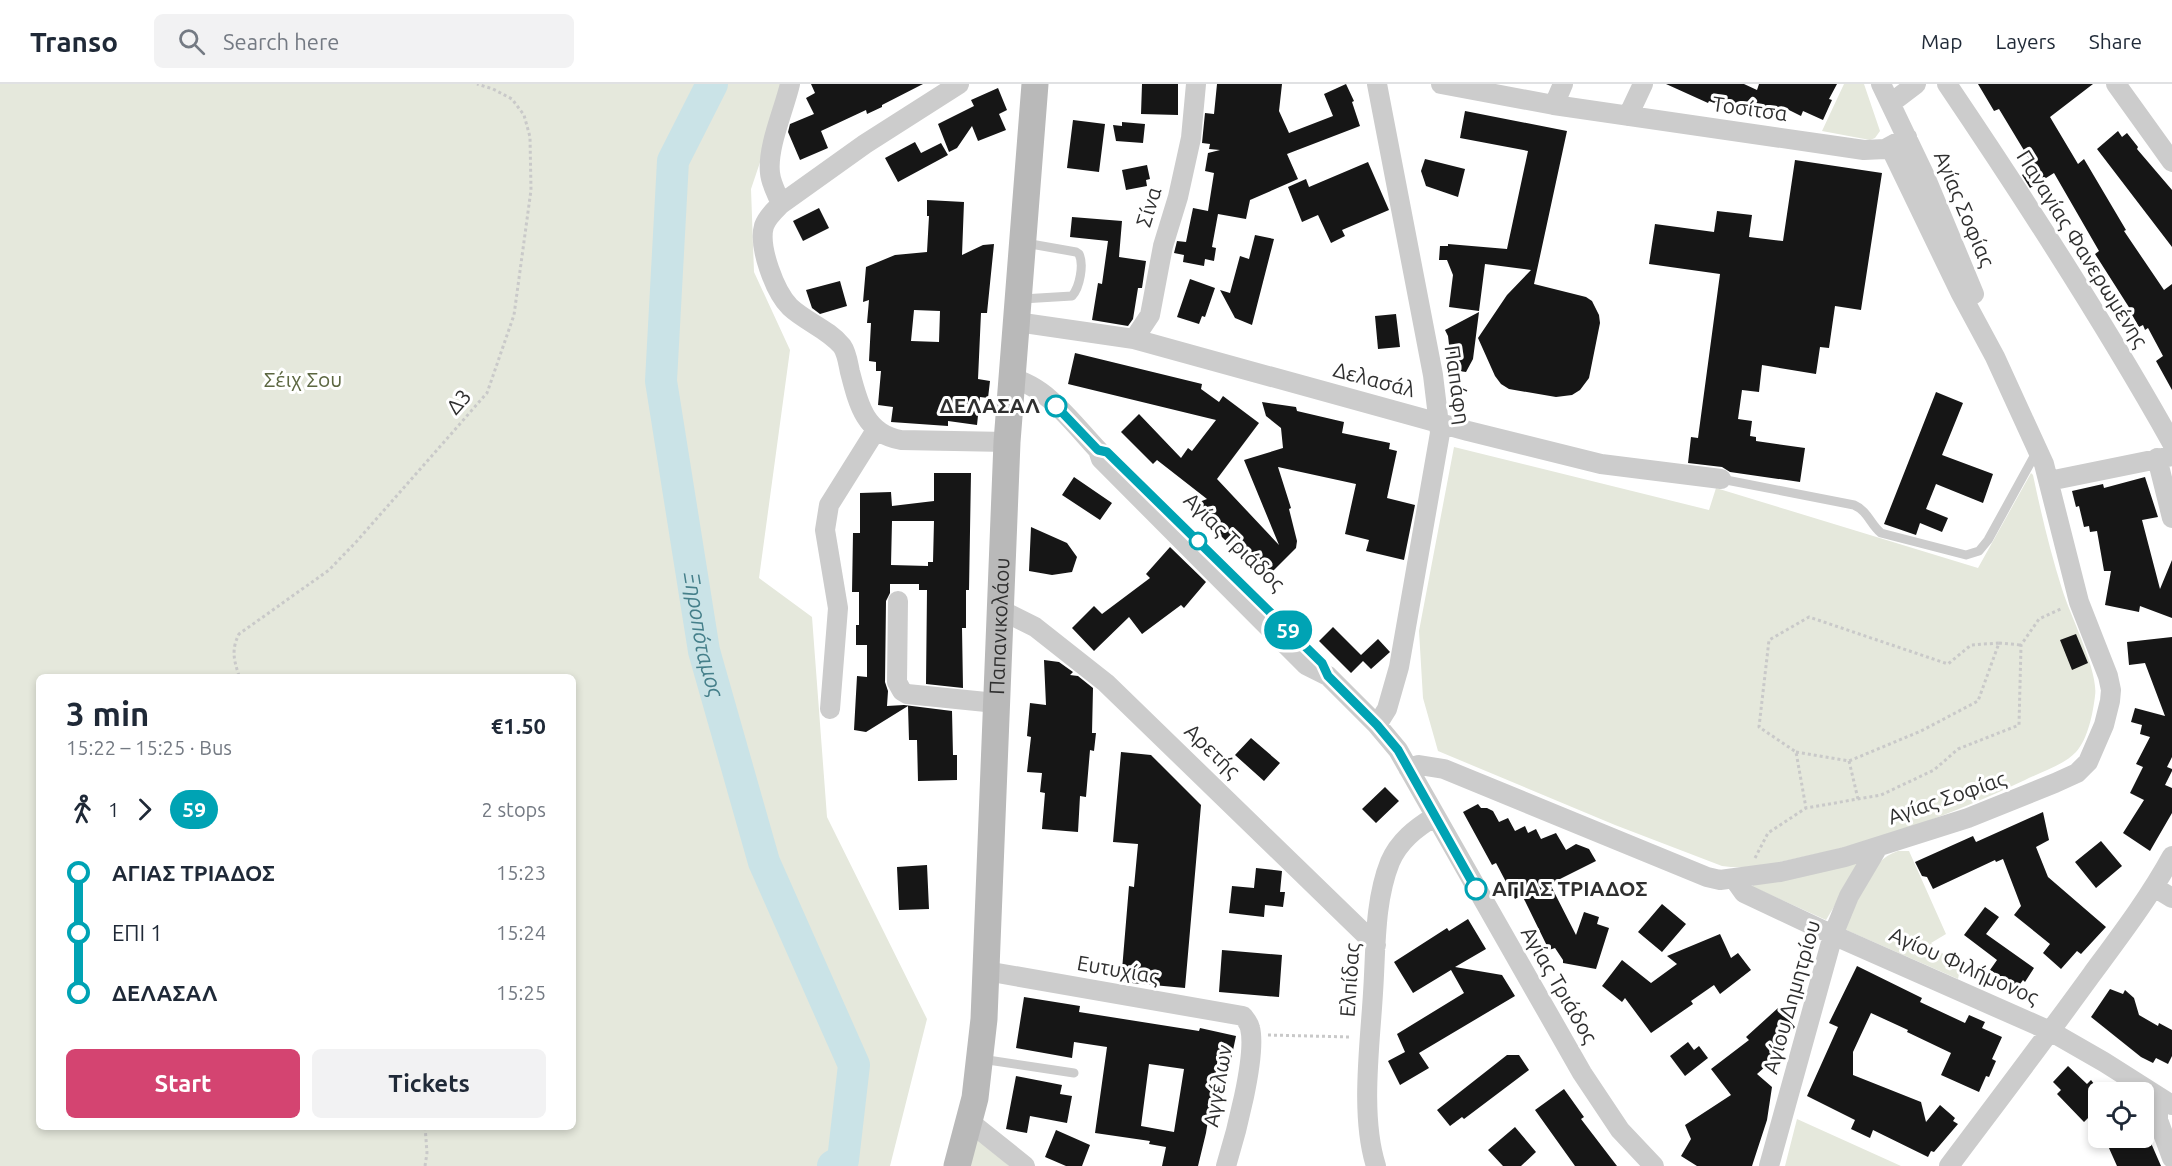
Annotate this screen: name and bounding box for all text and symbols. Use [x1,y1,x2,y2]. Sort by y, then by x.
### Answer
search box [154,14,574,68]
icon: search [175,25,208,58]
text: Transo [30,26,118,57]
text: Search here [223,29,339,54]
text: Map [1921,29,1962,53]
text: Layers [1995,29,2056,53]
text: Share [2089,29,2142,53]
street label: Τοσίτσα [1711,91,1790,125]
street label: Παναγίας Φανερωμένης [2012,145,2154,352]
street label: Αγίας Σοφίας [1930,147,2000,270]
street label: Σίνα [1131,183,1166,230]
street label: Παπάφη [1441,344,1475,426]
street label: Δελασάλ [1331,357,1418,402]
park label: Σέιχ Σου [264,367,342,391]
street label: Δ3 [441,384,476,419]
place label: ΔΕΛΑΣΑΛ [939,393,1040,417]
marker: ΔΕΛΑΣΑΛ [1045,395,1067,417]
street label: Αγίας Τριάδος [1179,487,1290,596]
unlabelled marker [1189,532,1207,550]
street label: Παπανικολάου [984,557,1013,695]
water label: Ξηροπόταμος [680,570,730,702]
line badge: 59 [1261,610,1315,650]
text: 59 [1276,618,1300,642]
text: 3 min [66,695,149,732]
text: €1.50 [491,713,546,738]
street label: Αρετής [1180,718,1246,783]
text: 15:22 – 15:25 · Bus [66,736,232,759]
street label: Αγίας Σοφίας [1884,765,2009,828]
icon: walk [66,793,99,826]
icon: forward [128,793,161,826]
text: 59 [182,797,206,821]
text: 1 [108,798,119,821]
text: 2 stops [482,798,546,821]
text: ΑΓΙΑΣ ΤΡΙΑΔΟΣ [112,860,275,885]
text: 15:23 [496,861,546,884]
place label: ΑΓΙΑΣ ΤΡΙΑΔΟΣ [1492,876,1648,900]
marker: ΑΓΙΑΣ ΤΡΙΑΔΟΣ [1465,878,1487,900]
street label: Αγίου Δημητρίου [1758,917,1824,1076]
text: ΕΠΙ 1 [112,920,163,945]
text: 15:24 [496,921,546,944]
street label: Αγίου Φιλήμονος [1886,921,2043,1009]
street label: Αγίας Τριάδος [1517,922,1603,1047]
street label: Ελπίδας [1334,942,1364,1018]
street label: Ευτυχίας [1075,950,1161,988]
text: ΔΕΛΑΣΑΛ [112,980,217,1005]
text: 15:25 [496,981,546,1004]
street label: Αγγέλων [1198,1043,1236,1129]
button: Start [66,1049,300,1118]
button: Tickets [312,1049,546,1118]
map controls [2088,1082,2154,1148]
button: locate [2088,1082,2154,1148]

